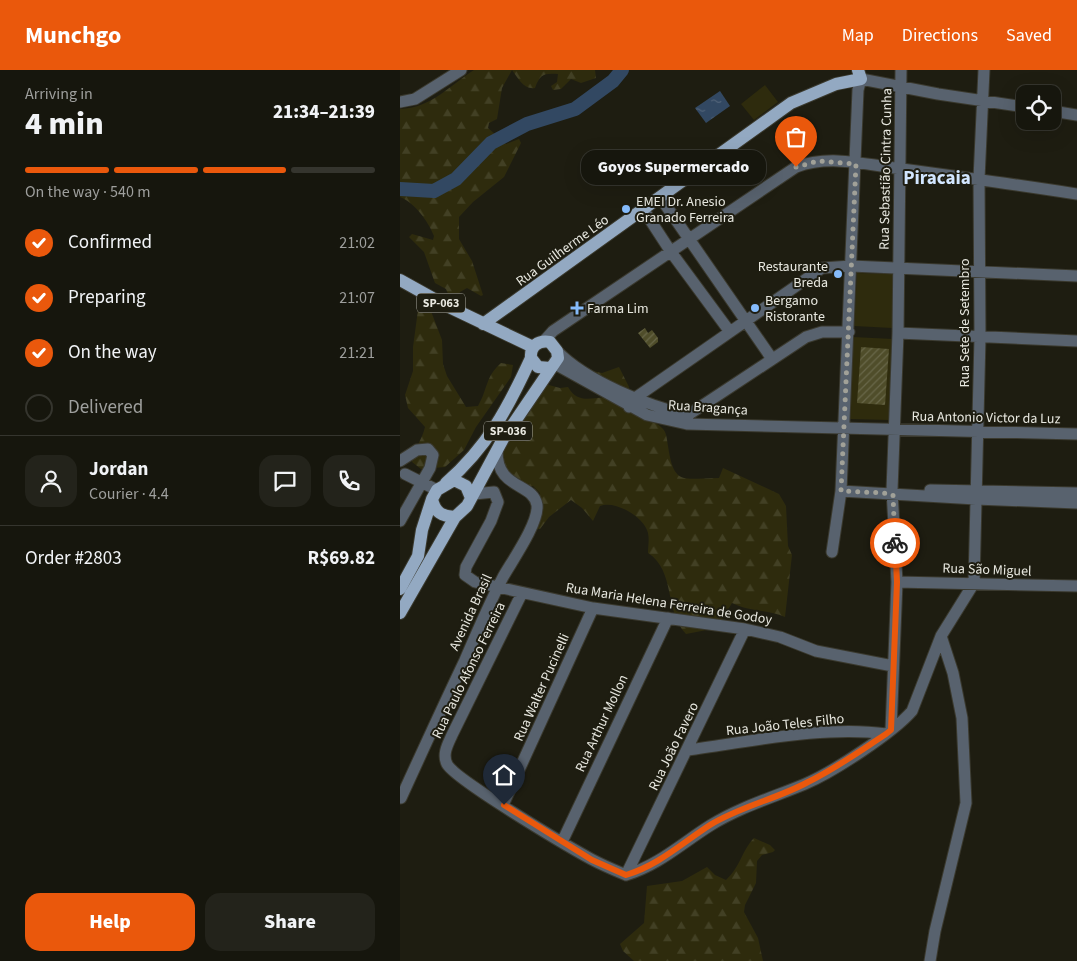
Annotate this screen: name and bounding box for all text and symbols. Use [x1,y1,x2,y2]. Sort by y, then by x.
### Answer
text: Munchgo [25,18,121,53]
text: Map [842,23,874,48]
text: Directions [902,23,978,48]
text: Saved [1006,23,1052,48]
text: Arriving in [25,83,93,105]
map controls [1016,85,1061,130]
button: locate [1016,85,1061,130]
street label: Rua Sebastião Cintra Cunha [875,88,897,250]
text: 21:34–21:39 [273,99,375,126]
text: 4 min [25,101,104,147]
pin [775,116,817,167]
icon: bag [782,123,810,151]
callout: Goyos Supermercado [581,150,766,184]
text: Goyos Supermercado [598,156,749,178]
district label: Piracaia [903,165,971,192]
text: On the way · 540 m [25,181,150,203]
place label: EMEI Dr. Anesio Granado Ferreira [636,192,734,228]
marker: EMEI Dr. Anesio Granado Ferreira [620,203,632,215]
street label: Rua Guilherme Léo [512,210,613,291]
icon: check [25,229,53,257]
text: Confirmed [68,229,152,256]
text: 21:02 [339,232,375,254]
place label: Restaurante Breda [758,257,828,293]
street label: Rua Sete de Setembro [955,259,975,387]
marker: Restaurante Breda [832,268,844,280]
icon: check [25,284,53,312]
text: Preparing [68,284,146,311]
text: 21:07 [339,287,375,309]
place label: Bergamo Ristorante [765,291,825,327]
road number: SP-063 [417,294,465,312]
place label: Farma Lim [587,299,649,319]
marker: Farma Lim [571,302,583,314]
marker: Bergamo Ristorante [749,302,761,314]
icon: check [25,339,53,367]
text: On the way [68,339,157,366]
text: 21:21 [339,342,375,364]
text: Delivered [68,394,143,421]
street label: Rua Bragança [667,395,749,421]
street label: Rua Antonio Victor da Luz [911,407,1061,429]
road number: SP-036 [484,422,532,441]
button: person [25,455,77,507]
button: chat [259,455,311,507]
button: phone [323,455,375,507]
text: Jordan [89,456,148,483]
text: Courier · 4.4 [89,483,169,505]
courier [870,518,920,568]
icon: bike [881,529,909,557]
text: Order #2803 [25,545,122,572]
text: R$69.82 [307,545,375,572]
street label: Rua São Miguel [942,558,1032,582]
street label: Avenida Brasil [444,570,498,654]
street label: Rua Maria Helena Ferreira de Godoy [564,578,774,630]
street label: Rua Paulo Afonso Ferreira [427,599,511,742]
street label: Rua Walter Pucinelli [509,630,575,745]
street label: Rua Arthur Mollon [571,671,633,776]
street label: Rua João Favero [644,699,704,794]
street label: Rua João Teles Filho [725,709,845,741]
pin [483,754,525,805]
icon: home [490,761,518,789]
button: Help [25,893,195,951]
button: Share [205,893,375,951]

